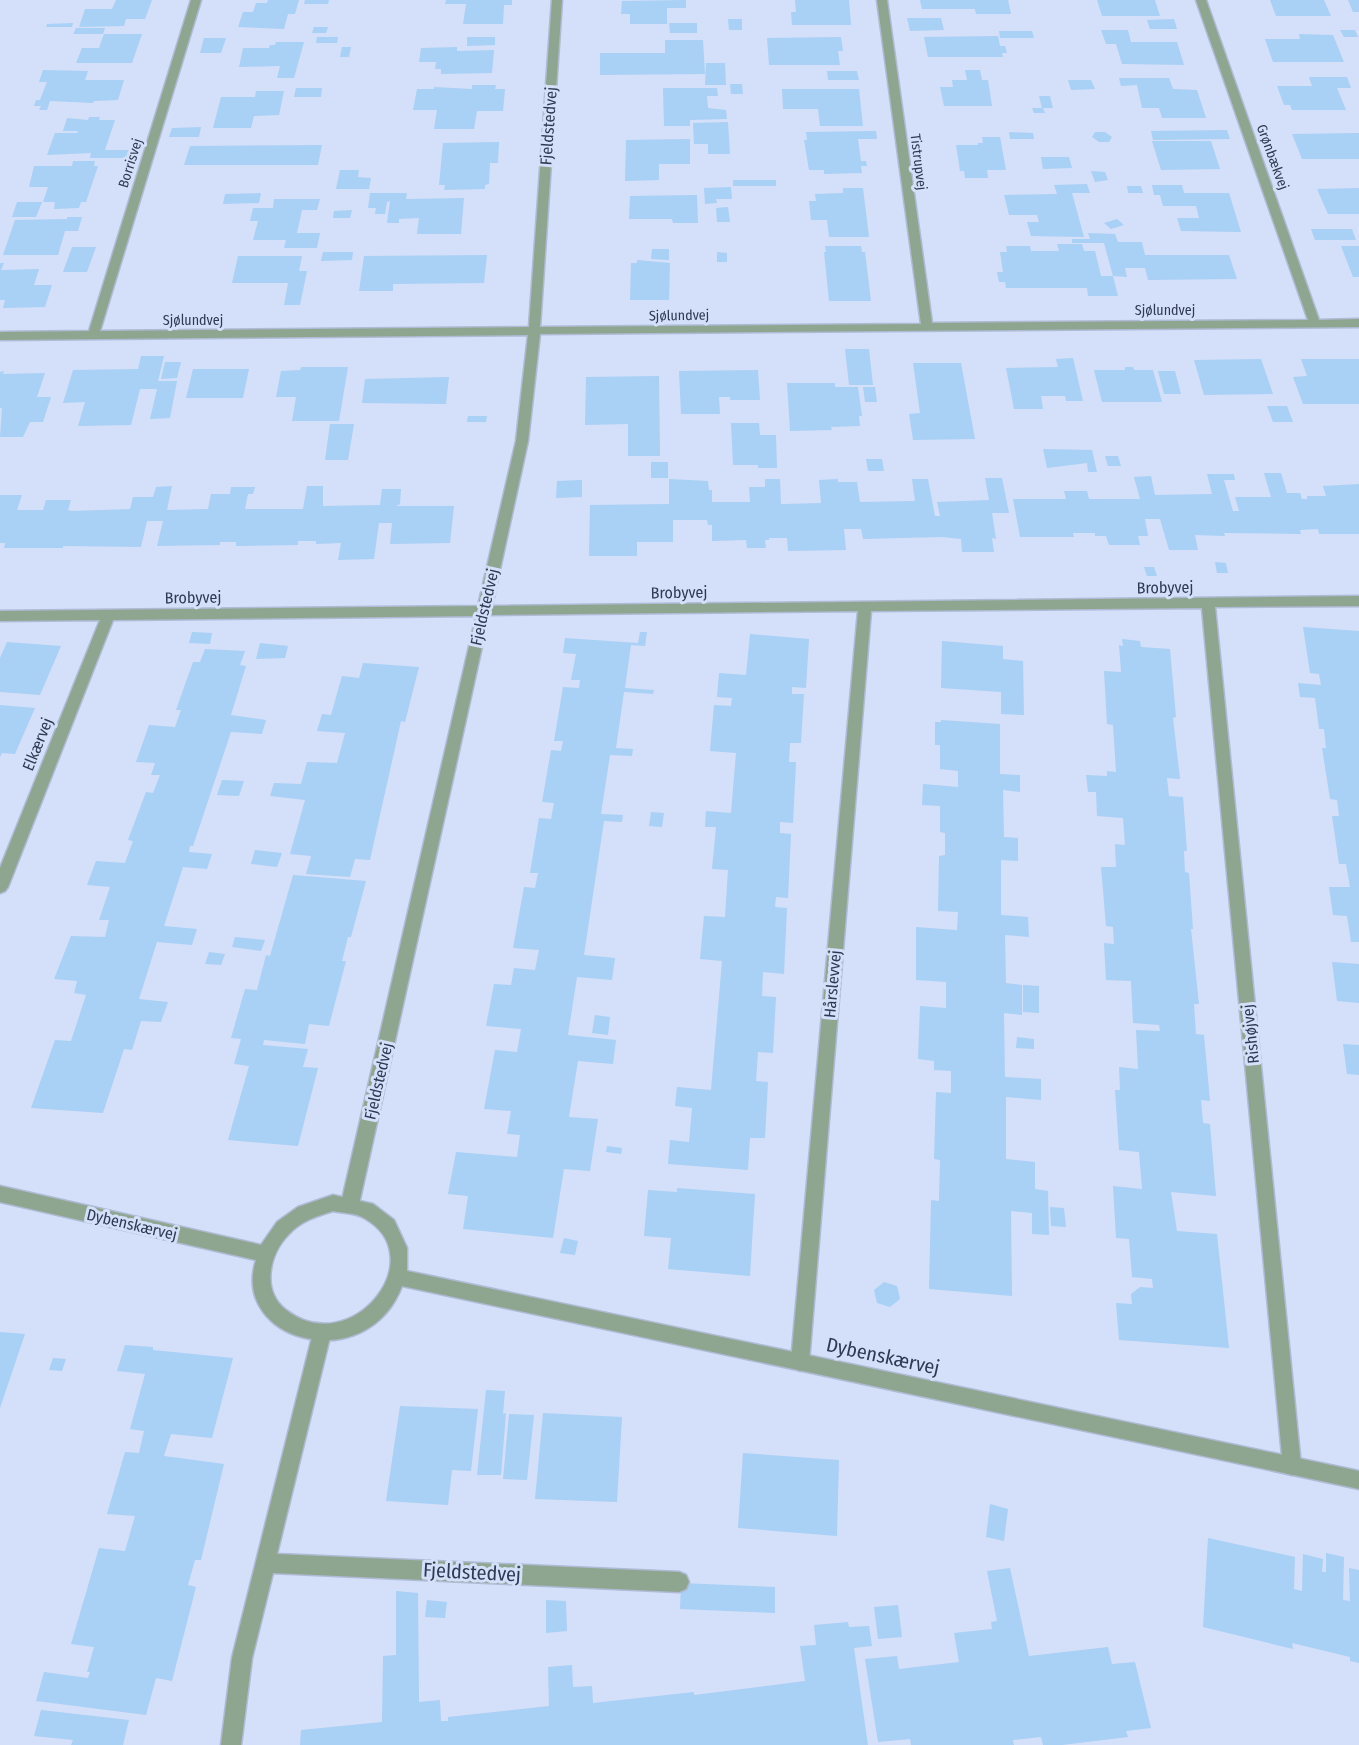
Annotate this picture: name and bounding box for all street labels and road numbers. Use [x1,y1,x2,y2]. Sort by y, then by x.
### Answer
street label: Fjeldstedvej [536,86,561,166]
street label: Grønbækvej [1253,122,1292,192]
street label: Tistrupvej [907,133,930,191]
street label: Borrisvej [115,136,146,190]
street label: Sjølundvej [1135,302,1195,319]
street label: Sjølundvej [649,306,709,325]
street label: Sjølundvej [163,312,223,329]
street label: Fjeldstedvej [466,567,503,647]
street label: Brobyvej [1136,578,1194,597]
street label: Brobyvej [650,583,708,602]
street label: Brobyvej [164,588,222,607]
street label: Elkærvej [18,715,57,774]
street label: Hårslevvej [820,949,845,1019]
street label: Rishøjvej [1238,1003,1263,1065]
street label: Fjeldstedvej [360,1041,397,1121]
street label: Dybenskærvej [85,1205,179,1244]
street label: Dybenskærvej [824,1332,942,1380]
street label: Fjeldstedvej [422,1557,522,1587]

